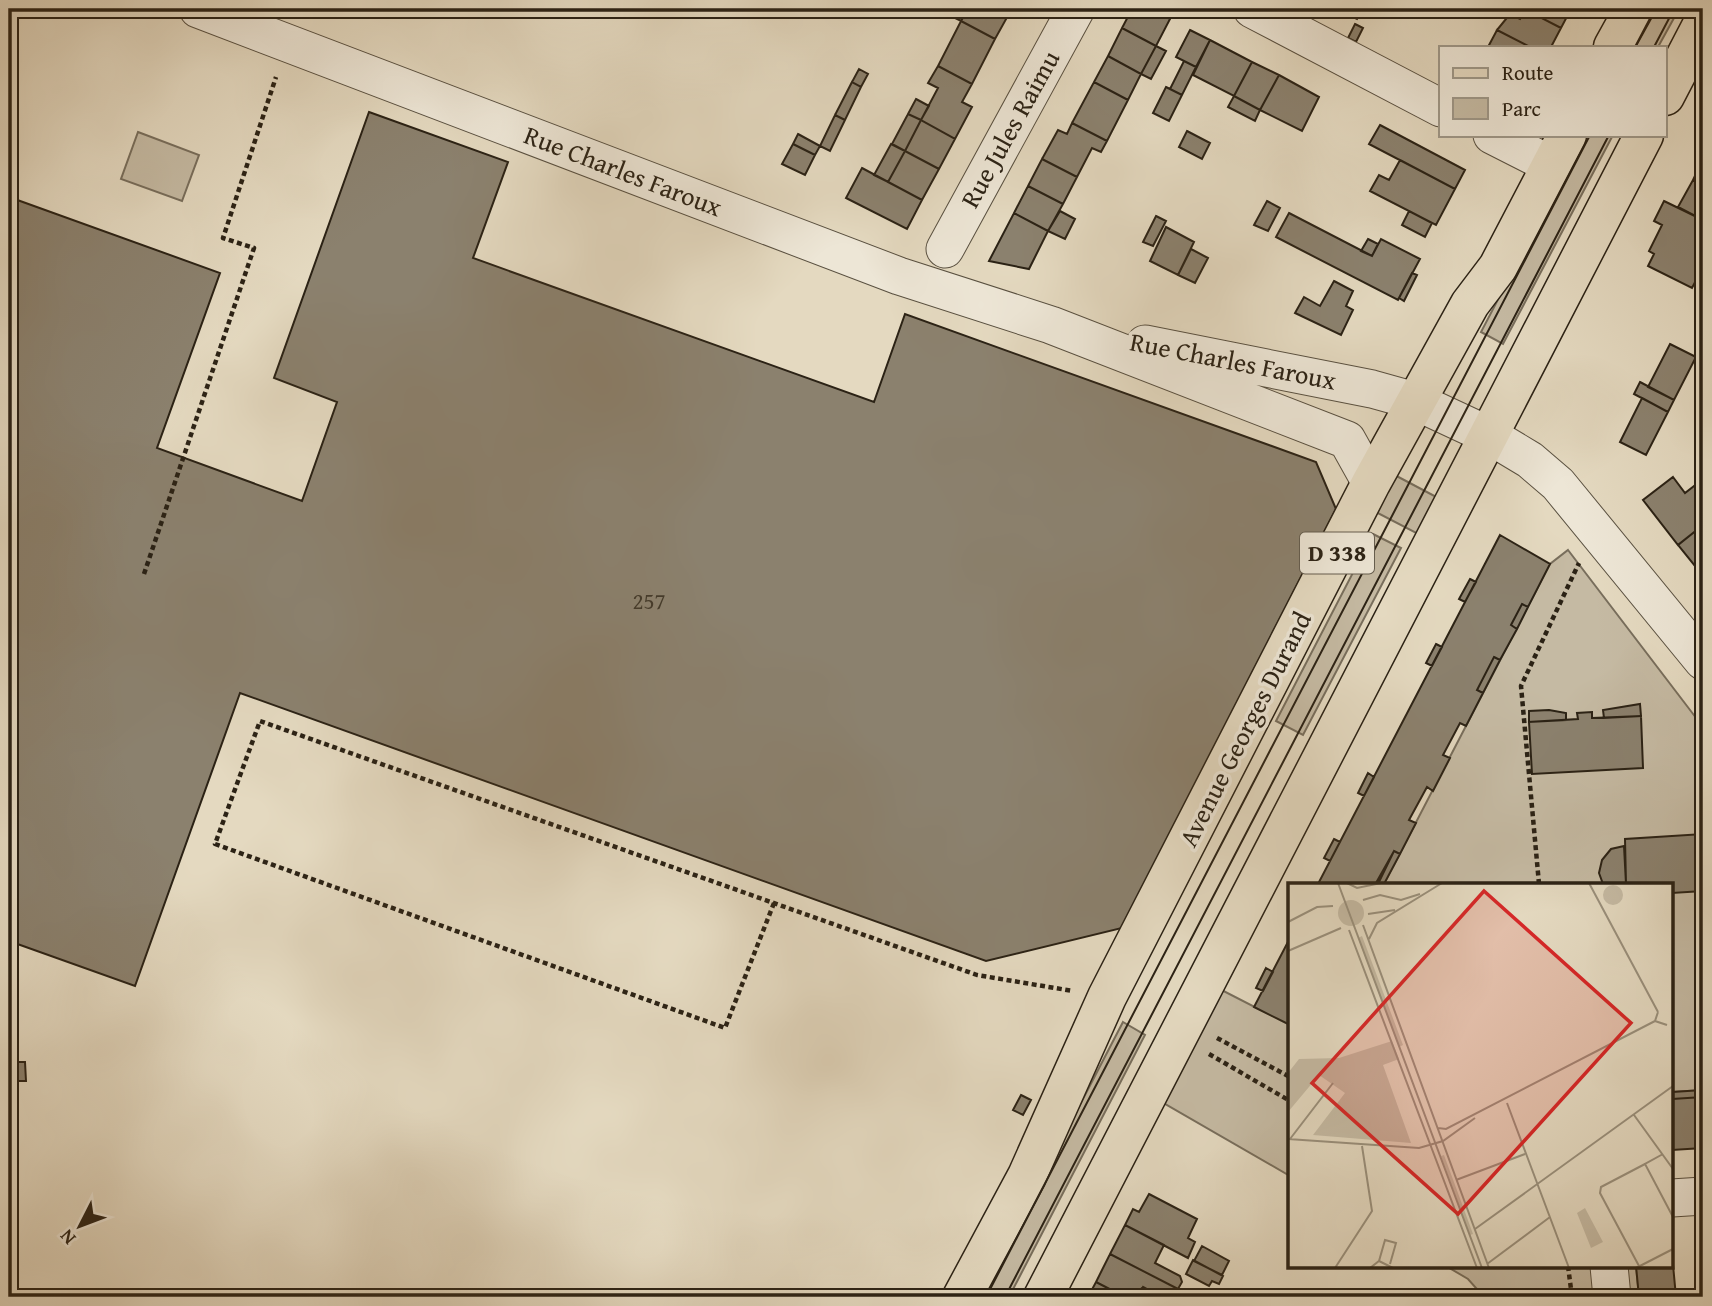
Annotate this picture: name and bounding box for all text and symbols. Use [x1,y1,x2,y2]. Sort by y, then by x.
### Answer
street label: Rue Jules Raimu [950,43,1069,215]
legend [1439,46,1666,136]
text: Route [1502,57,1554,88]
text: Parc [1502,93,1541,124]
street label: Rue Charles Faroux [519,115,728,226]
street label: Rue Charles Faroux [1127,321,1340,400]
road number: D 338 [1300,532,1374,574]
house number: 257 [632,584,666,617]
street label: Avenue Georges Durand [1168,604,1321,853]
inset map [1288,883,1674,1268]
north arrow [46,1190,116,1260]
text: N [53,1223,82,1251]

